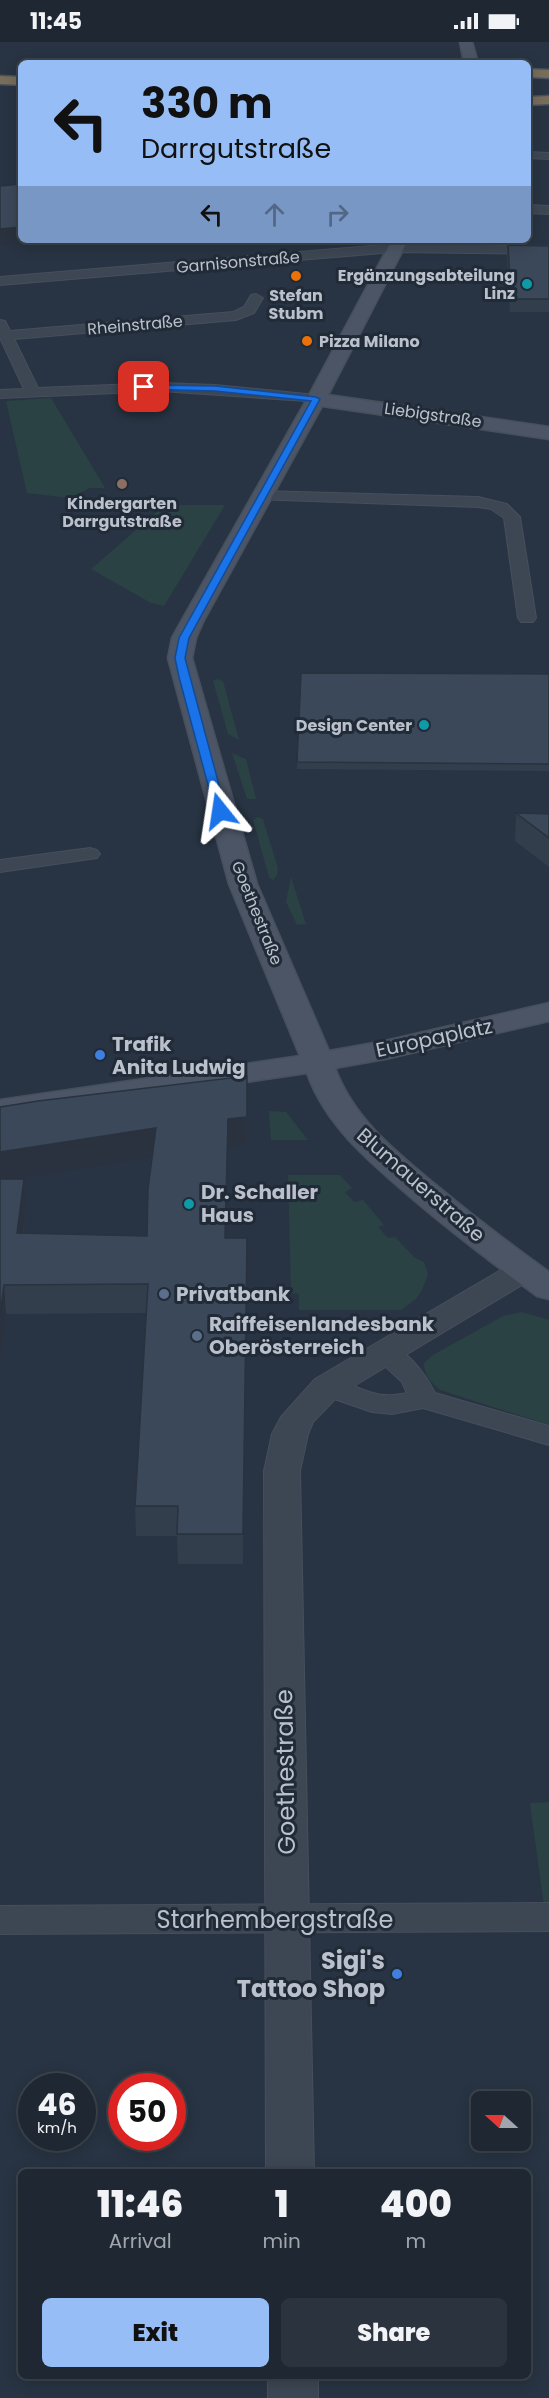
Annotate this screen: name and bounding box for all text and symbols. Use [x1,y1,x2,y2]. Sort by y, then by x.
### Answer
text: 11:45 [30,6,82,37]
text: 330 m [141,74,273,133]
icon: left [42,84,120,162]
text: Darrgutstraße [141,130,331,167]
icon: left [195,198,228,231]
icon: ahead [258,198,291,231]
icon: right [321,198,354,231]
street label: Garnisonstraße [175,245,301,279]
place label: Ergänzungsabteilung Linz [338,264,515,305]
marker: Stefan Stubm [289,269,303,283]
marker: Ergänzungsabteilung Linz [520,277,534,291]
place label: Stefan Stubm [269,284,324,325]
street label: Rheinstraße [86,309,184,341]
place label: Pizza Milano [319,330,420,353]
marker: Pizza Milano [300,334,314,348]
pin [118,361,169,412]
icon: arrive [127,370,160,403]
street label: Liebigstraße [383,397,483,433]
marker: Kindergarten Darrgutstraße [115,477,129,491]
place label: Kindergarten Darrgutstraße [62,492,182,533]
place label: Design Center [296,714,412,737]
marker: Design Center [417,718,431,732]
position arrow [188,779,252,843]
street label: Goethestraße [226,858,288,969]
street label: Europaplatz [373,1012,495,1064]
place label: Trafik Anita Ludwig [112,1030,245,1081]
marker: Trafik Anita Ludwig [93,1048,107,1062]
street label: Blumauerstraße [351,1121,491,1249]
place label: Dr. Schaller Haus [201,1178,319,1229]
marker: Dr. Schaller Haus [182,1197,196,1211]
place label: Privatbank [176,1280,291,1308]
marker: Privatbank [157,1287,171,1301]
place label: Raiffeisenlandesbank Oberösterreich [209,1310,435,1361]
marker: Raiffeisenlandesbank Oberösterreich [190,1329,204,1343]
street label: Goethestraße [267,1689,303,1855]
street label: Starhembergstraße [157,1903,393,1936]
place label: Sigi's Tattoo Shop [237,1944,385,2005]
marker: Sigi's Tattoo Shop [390,1967,404,1981]
speed limit sign: 50 [108,2073,186,2151]
text: 46 [37,2083,77,2126]
north arrow [471,2091,531,2151]
map controls [471,2091,531,2151]
text: km/h [37,2117,77,2138]
text: 11:46 [97,2179,183,2230]
text: 1 [275,2179,289,2230]
text: 400 [380,2179,452,2230]
text: Arrival [109,2227,172,2255]
text: min [262,2227,301,2255]
text: m [406,2227,426,2255]
button: Exit [42,2298,269,2367]
button: Share [281,2298,507,2367]

